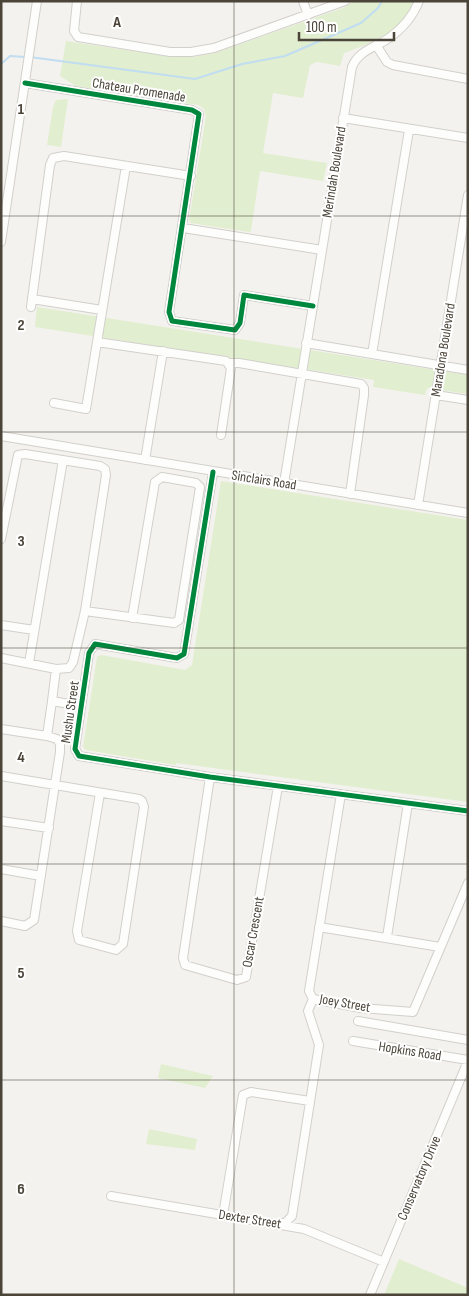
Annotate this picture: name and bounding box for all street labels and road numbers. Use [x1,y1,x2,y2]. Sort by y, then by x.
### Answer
street label: Chateau Promenade [91,74,187,106]
street label: Merindah Boulevard [318,125,350,219]
street label: Maradona Boulevard [427,302,459,398]
street label: Sinclairs Road [230,467,298,494]
street label: Mushu Street [57,680,83,744]
street label: Oscar Crescent [238,895,268,969]
street label: Joey Street [317,990,372,1016]
street label: Hopkins Road [377,1038,443,1064]
street label: Conservatory Drive [394,1133,444,1223]
street label: Dexter Street [217,1206,283,1232]

